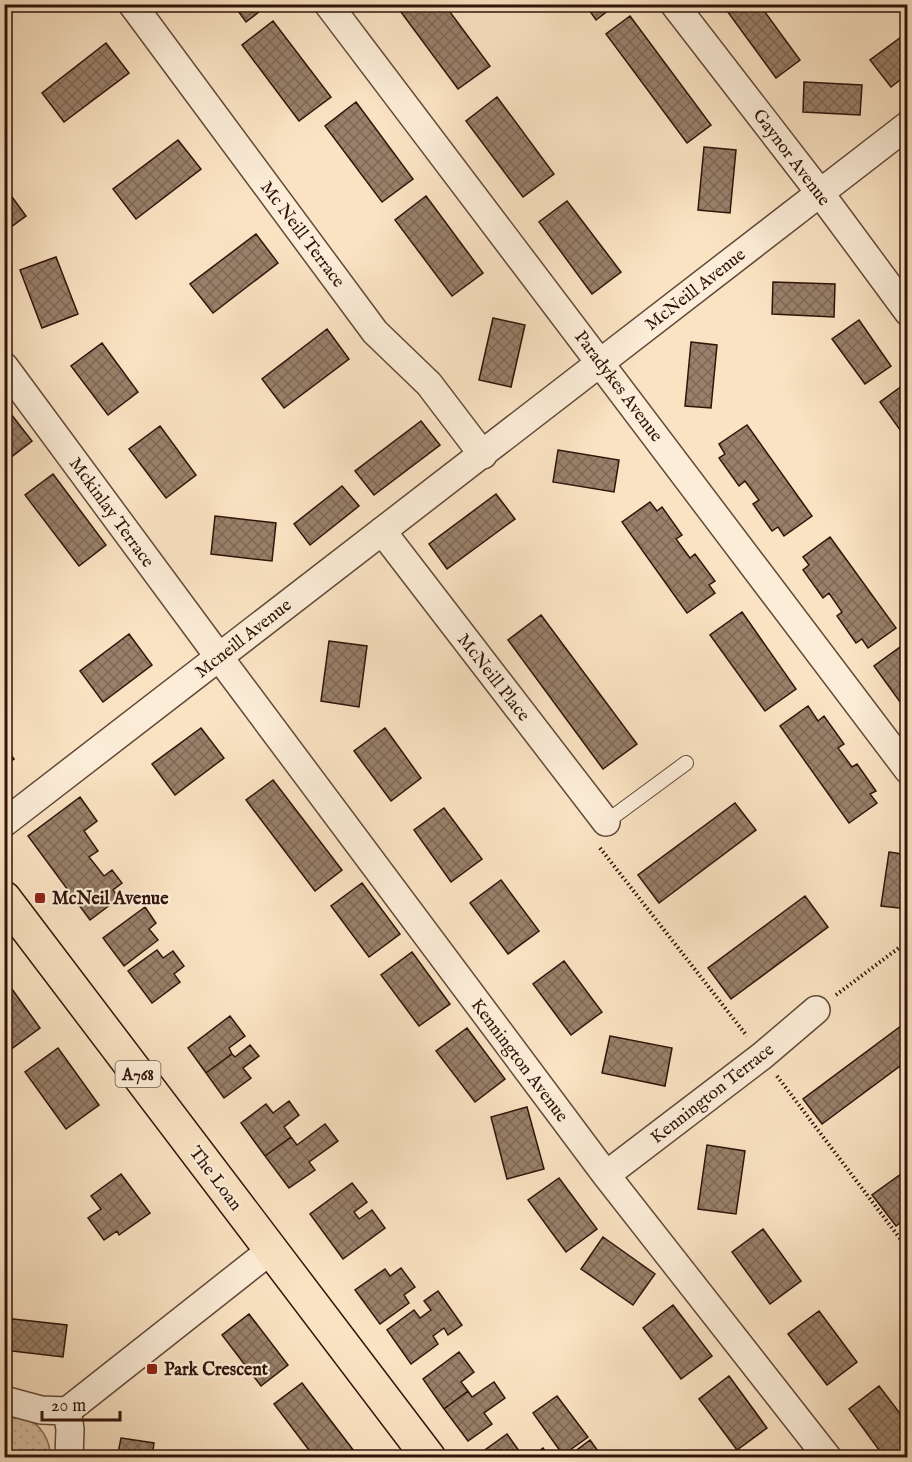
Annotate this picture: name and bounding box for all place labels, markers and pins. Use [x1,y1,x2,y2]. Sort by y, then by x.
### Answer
place label: McNeil Avenue [52,888,169,911]
marker: McNeil Avenue [33,891,47,905]
place label: Park Crescent [164,1359,269,1382]
marker: Park Crescent [145,1362,159,1376]

